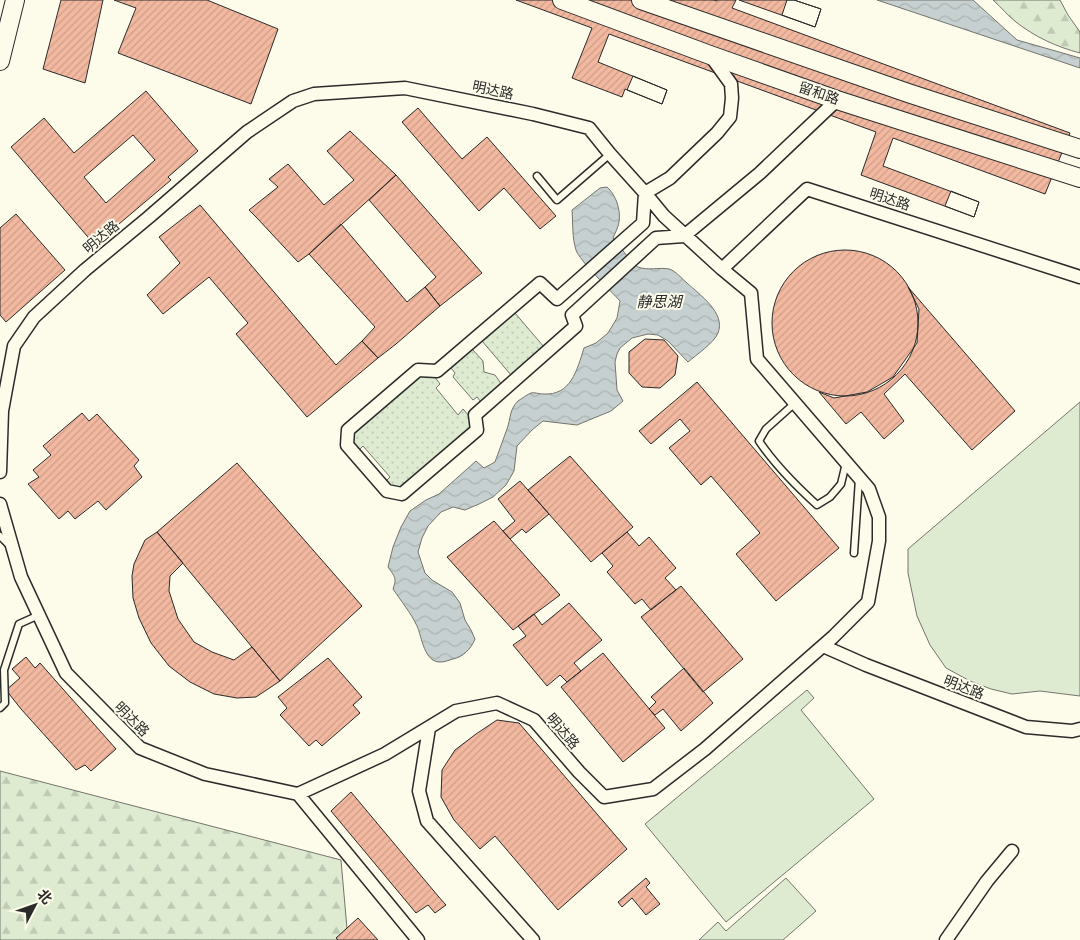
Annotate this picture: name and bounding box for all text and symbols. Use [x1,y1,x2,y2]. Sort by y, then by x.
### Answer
street label: 明达路 [471,77,515,102]
street label: 留和路 [797,78,842,107]
street label: 明达路 [868,184,913,213]
street label: 明达路 [79,217,122,257]
water label: 静思湖 [636,292,683,311]
street label: 明达路 [942,671,987,702]
street label: 明达路 [111,698,153,740]
street label: 明达路 [543,709,584,752]
north arrow [10,880,60,930]
text: 北 [34,885,56,907]

